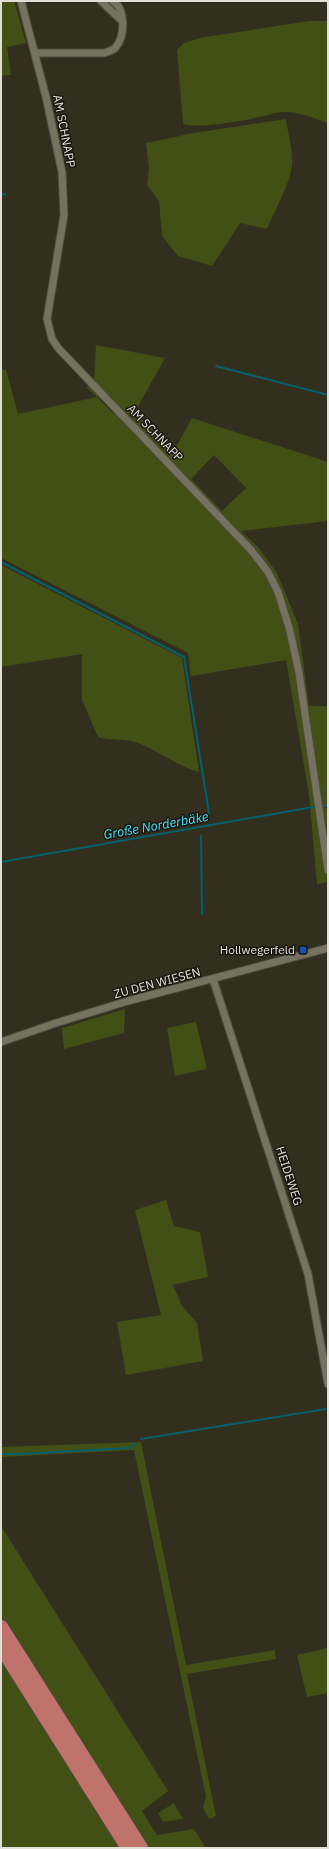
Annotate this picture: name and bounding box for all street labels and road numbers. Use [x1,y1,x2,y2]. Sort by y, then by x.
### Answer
street label: AM SCHNAPP [50,93,79,169]
street label: AM SCHNAPP [124,401,186,464]
street label: ZU DEN WIESEN [112,964,202,1001]
street label: HEIDEWEG [273,1144,306,1207]

